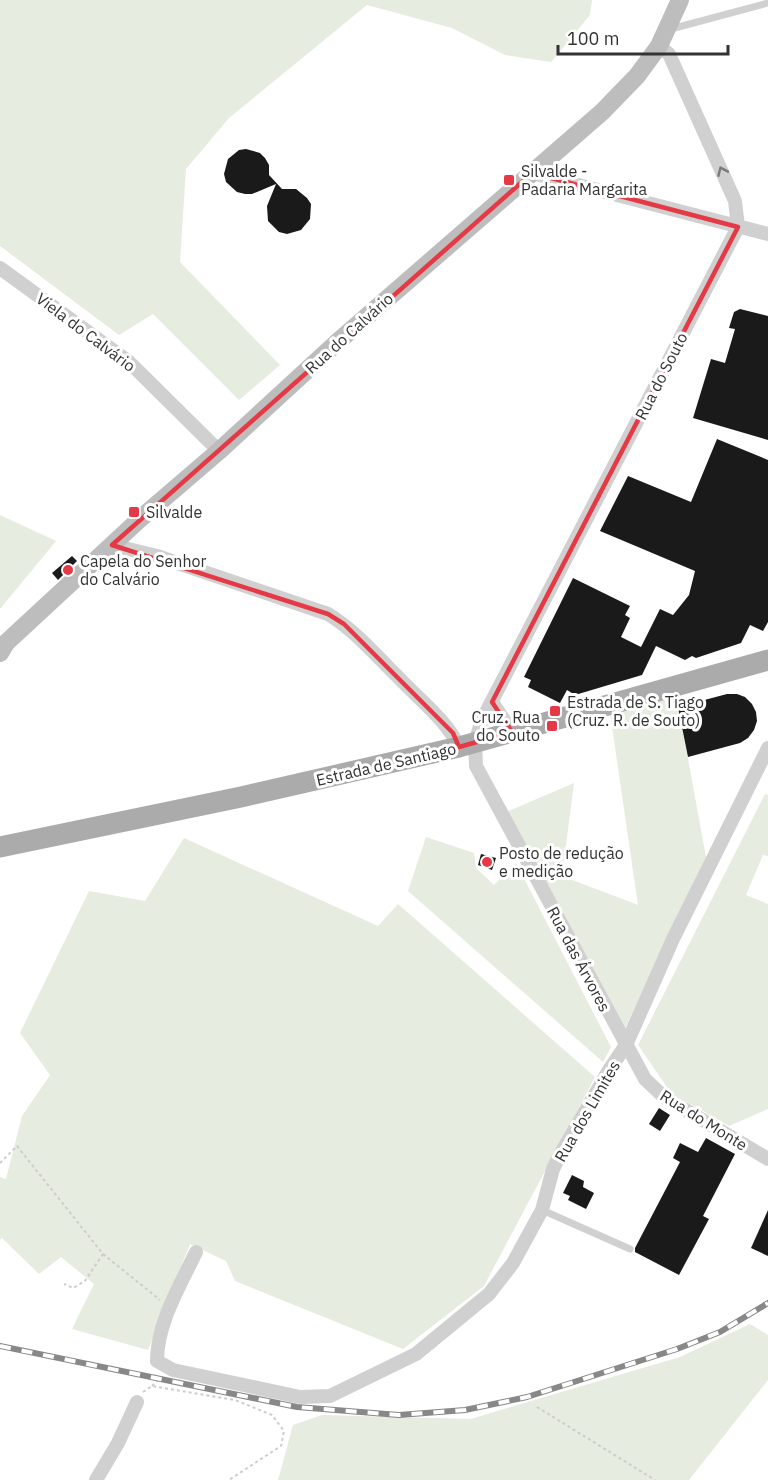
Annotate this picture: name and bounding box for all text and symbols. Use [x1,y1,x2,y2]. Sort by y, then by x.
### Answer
scale bar [558,18,728,56]
text: 100 m [567,27,619,50]
place label: Silvalde - Padaria Margarita [521,161,648,199]
one-way arrow [717,167,729,178]
marker: Silvalde - Padaria Margarita [502,173,516,187]
street label: Viela do Calvário [32,288,140,376]
street label: Rua do Calvário [301,288,397,378]
street label: Rua do Souto [630,329,692,423]
place label: Silvalde [146,502,202,522]
marker: Silvalde [127,505,141,519]
place label: Capela do Senhor do Calvário [80,551,206,589]
marker: Capela do Senhor do Calvário [61,563,75,577]
place label: Estrada de S. Tiago (Cruz. R. de Souto) [567,692,704,730]
marker: Estrada de S. Tiago (Cruz. R. de Souto) [548,704,562,718]
place label: Cruz. Rua do Souto [471,707,540,745]
marker: Cruz. Rua do Souto [545,719,559,733]
street label: Estrada de Santiago [314,738,458,790]
place label: Posto de redução e medição [499,843,624,881]
marker: Posto de redução e medição [480,855,494,869]
street label: Rua das Árvores [543,902,616,1015]
street label: Rua dos Limites [550,1057,624,1165]
street label: Rua do Monte [657,1085,751,1155]

